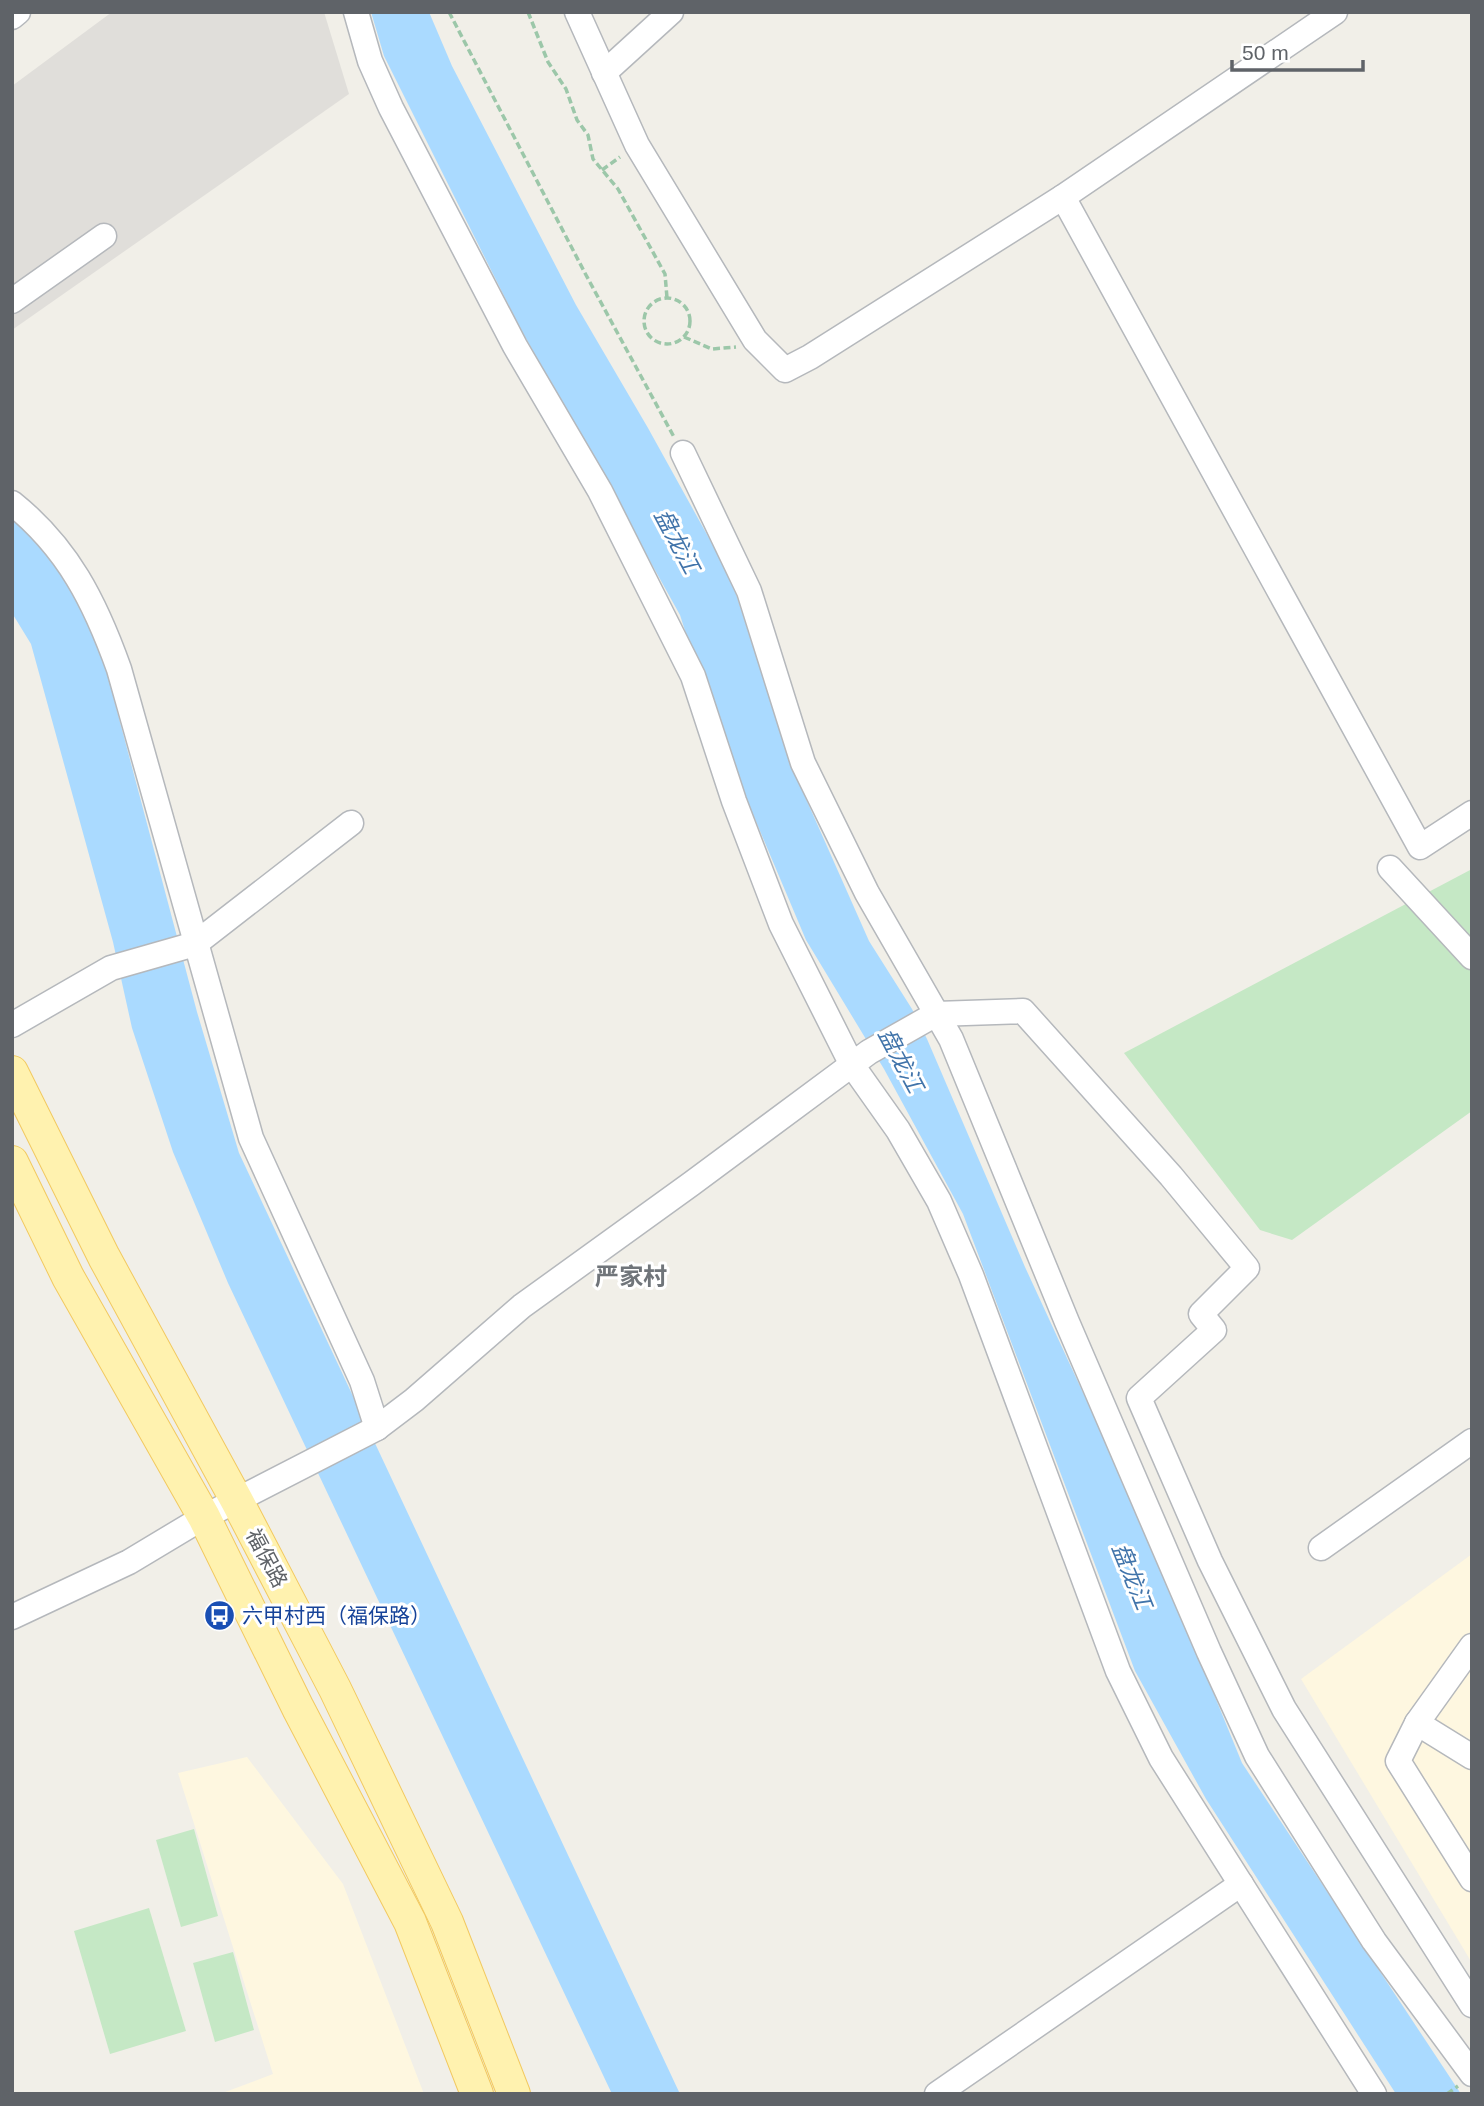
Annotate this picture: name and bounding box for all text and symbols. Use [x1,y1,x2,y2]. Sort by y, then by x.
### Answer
scale bar [1232,28,1363,72]
text: 50 m [1242,41,1289,64]
water label: 盘龙江 [649,504,706,580]
water label: 盘龙江 [873,1023,930,1099]
district label: 严家村 [595,1263,667,1290]
street label: 福保路 [242,1525,292,1591]
water label: 盘龙江 [1107,1539,1158,1616]
bus stop icon: 六甲村西（福保路） [202,1598,236,1632]
place label: 六甲村西（福保路） [242,1604,431,1627]

